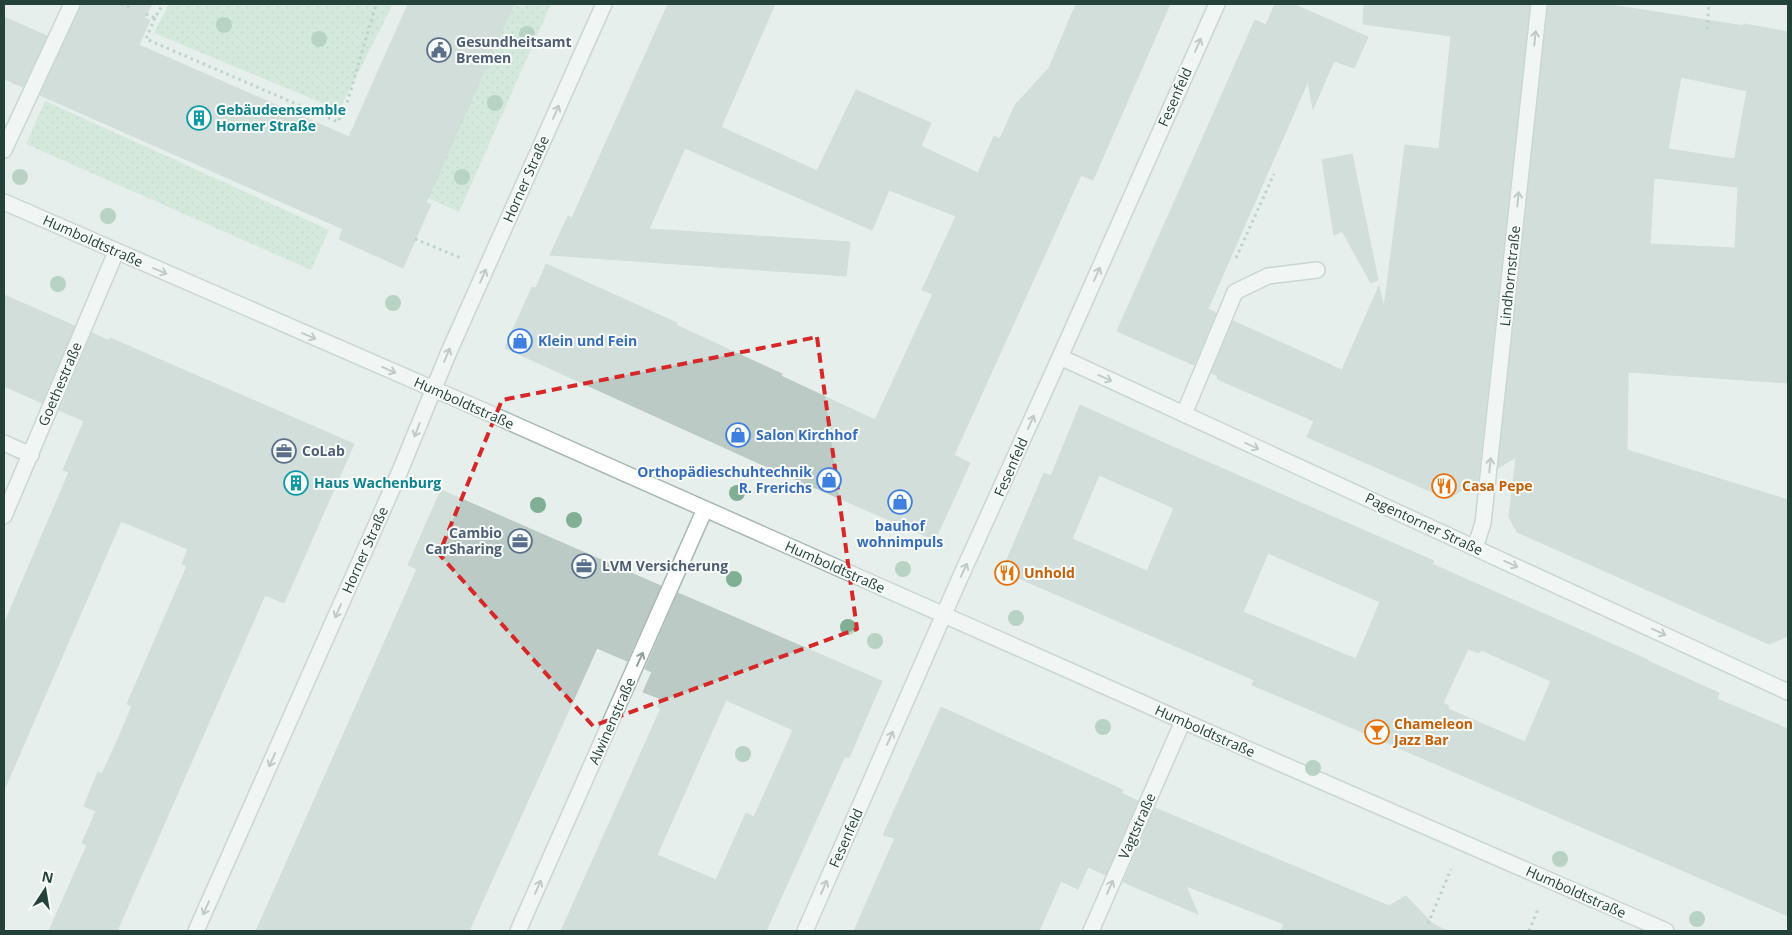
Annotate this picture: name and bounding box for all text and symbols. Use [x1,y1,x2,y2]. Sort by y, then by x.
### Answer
one-way arrow [1530,30,1540,46]
place label: Gesundheitsamt Bremen [456,32,572,67]
public building icon: Gesundheitsamt Bremen [426,37,452,63]
one-way arrow [1194,38,1204,53]
street label: Fesenfeld [1153,64,1196,129]
place label: Gebäudeensemble Horner Straße [216,100,346,135]
building icon: Gebäudeensemble Horner Straße [186,105,212,131]
one-way arrow [552,105,562,120]
street label: Horner Straße [498,132,553,225]
one-way arrow [1513,192,1523,208]
street label: Humboldtstraße [40,210,146,271]
street label: Lindhornstraße [1495,225,1524,327]
one-way arrow [152,267,167,277]
one-way arrow [1093,267,1103,282]
one-way arrow [478,269,488,284]
shop icon: Klein und Fein [507,328,533,354]
one-way arrow [301,331,316,341]
place label: Klein und Fein [538,331,637,350]
street label: Goethestraße [33,339,86,429]
one-way arrow [443,348,453,363]
one-way arrow [381,366,396,376]
street label: Humboldtstraße [411,372,517,433]
one-way arrow [1097,373,1112,383]
one-way arrow [1027,415,1036,430]
shop icon: Salon Kirchhof [725,422,751,448]
one-way arrow [412,423,421,438]
place label: Salon Kirchhof [756,425,859,444]
street label: Fesenfeld [989,434,1032,499]
office icon: CoLab [271,438,297,464]
place label: CoLab [302,441,345,460]
one-way arrow [1244,441,1259,451]
one-way arrow [1485,458,1495,474]
place label: Orthopädieschuhtechnik R. Frerichs [637,462,812,497]
shop icon: Orthopädieschuhtechnik R. Frerichs [816,467,842,493]
building icon: Haus Wachenburg [283,470,309,496]
place label: Haus Wachenburg [314,473,441,492]
restaurant icon: Casa Pepe [1431,473,1457,499]
place label: Casa Pepe [1462,476,1533,495]
street label: Pagentorner Straße [1362,488,1486,559]
shop icon: bauhof wohnimpuls [887,489,913,515]
street label: Horner Straße [337,503,392,596]
place label: bauhof wohnimpuls [857,516,943,551]
place label: Cambio CarSharing [425,523,502,558]
office icon: Cambio CarSharing [507,528,533,554]
street label: Humboldtstraße [782,536,888,597]
office icon: LVM Versicherung [571,553,597,579]
place label: LVM Versicherung [602,556,728,575]
restaurant icon: Unhold [994,560,1020,586]
one-way arrow [1503,560,1518,569]
one-way arrow [959,563,969,578]
place label: Unhold [1024,563,1075,582]
one-way arrow [333,603,342,618]
one-way arrow [1651,628,1666,637]
one-way arrow [635,652,645,667]
street label: Alwinenstraße [584,674,639,767]
street label: Humboldtstraße [1152,700,1258,761]
place label: Chameleon Jazz Bar [1392,714,1473,749]
bar icon: Chameleon Jazz Bar [1364,719,1390,745]
one-way arrow [886,731,896,746]
one-way arrow [267,752,277,767]
street label: Vagtstraße [1114,790,1160,862]
street label: Fesenfeld [824,805,867,870]
street label: Humboldtstraße [1523,861,1629,922]
north arrow [20,865,70,915]
text: N [40,866,55,887]
one-way arrow [533,880,543,895]
one-way arrow [820,880,830,895]
one-way arrow [1106,880,1116,895]
one-way arrow [201,900,211,915]

